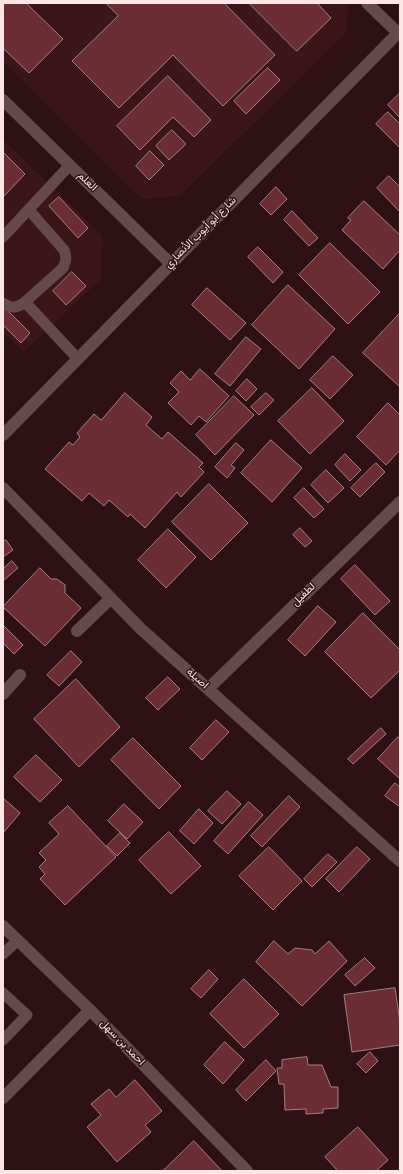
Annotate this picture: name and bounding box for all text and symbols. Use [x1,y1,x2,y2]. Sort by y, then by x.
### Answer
street label: العلم [74,169,100,195]
street label: شارع أبو أيوب الأنصاري [162,194,240,272]
street label: لطفيل [289,581,319,609]
street label: اصيلة [183,666,211,692]
street label: احمد بن سهل [97,1017,147,1069]

